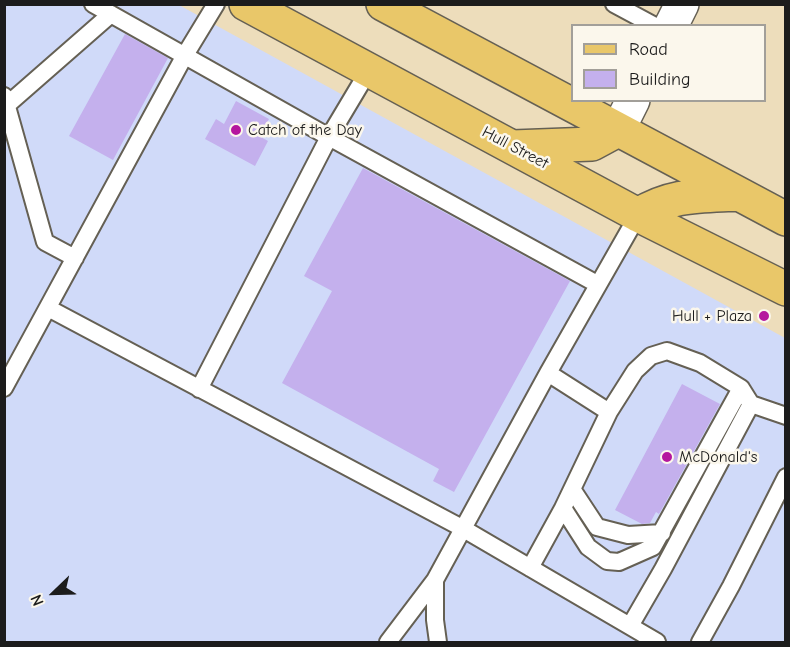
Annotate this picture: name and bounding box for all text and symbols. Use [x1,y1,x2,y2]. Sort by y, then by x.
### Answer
legend [571,24,766,102]
text: Road [629,39,668,60]
text: Building [629,69,691,90]
place label: Catch of the Day [248,120,362,140]
marker: Catch of the Day [229,123,243,137]
street label: Hull Street [479,123,551,173]
place label: Hull + Plaza [672,306,752,326]
marker: Hull + Plaza [757,309,771,323]
place label: McDonald's [679,447,758,467]
marker: McDonald's [660,450,674,464]
north arrow [24,563,84,623]
text: N [27,592,48,608]

